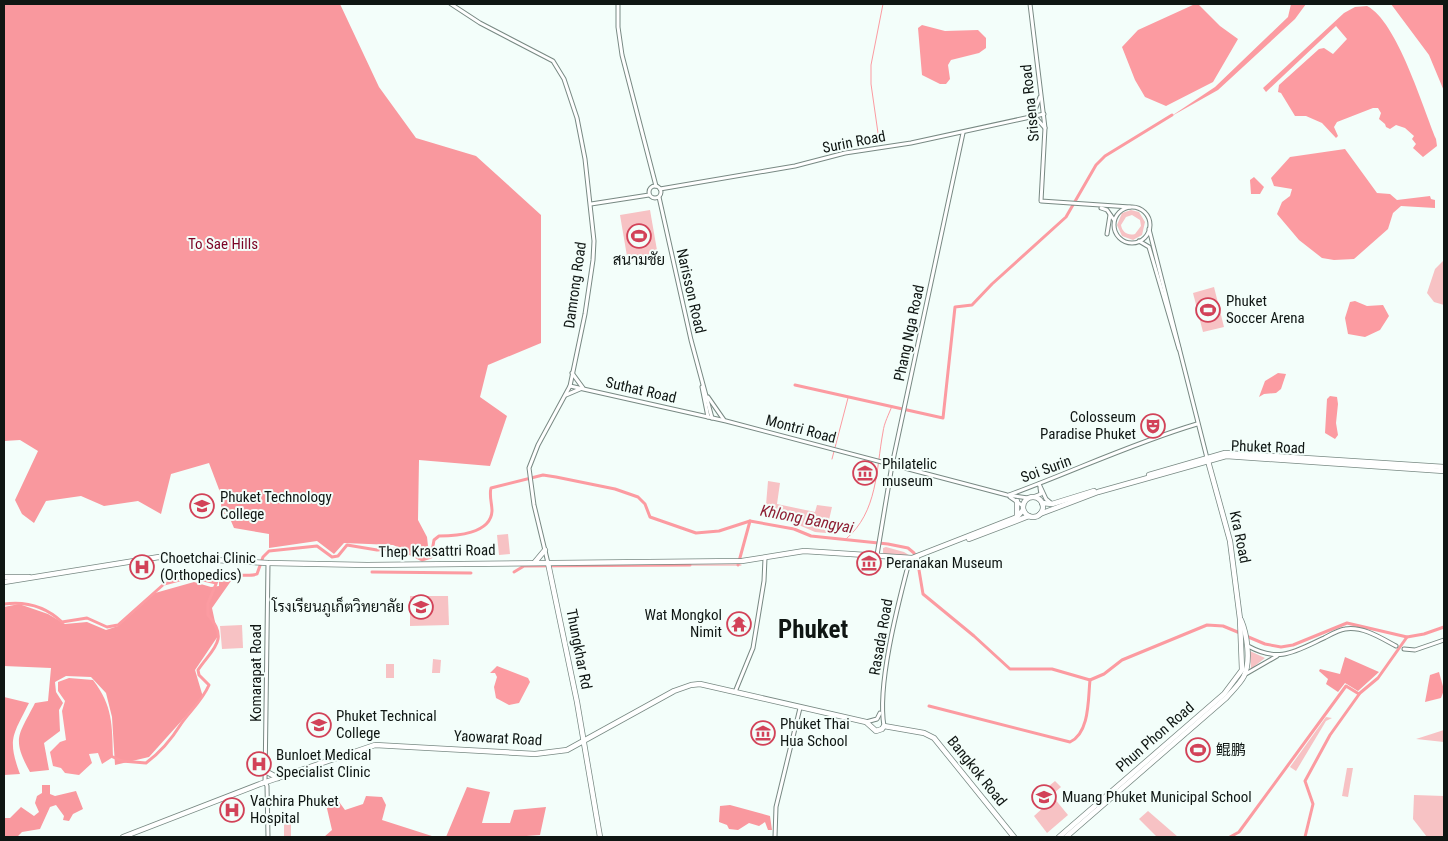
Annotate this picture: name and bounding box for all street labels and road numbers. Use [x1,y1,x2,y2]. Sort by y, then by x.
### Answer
street label: Srisena Road [1017,63,1043,143]
street label: Surin Road [821,127,887,157]
street label: Damrong Road [560,241,590,329]
street label: Narisson Road [672,247,710,335]
street label: Phang Nga Road [890,283,928,383]
street label: Suthat Road [604,373,678,407]
street label: Montri Road [764,411,838,447]
street label: Phuket Road [1230,437,1306,457]
street label: Soi Surin [1018,452,1074,486]
street label: Kra Road [1226,509,1254,565]
street label: Thep Krasattri Road [378,541,496,561]
street label: Rasada Road [865,597,897,677]
street label: Thungkhar Rd [562,607,596,691]
street label: Komarapat Road [247,624,265,722]
street label: Phun Phon Road [1112,698,1198,776]
street label: Yaowarat Road [453,727,543,749]
street label: Bangkok Road [943,732,1011,810]

